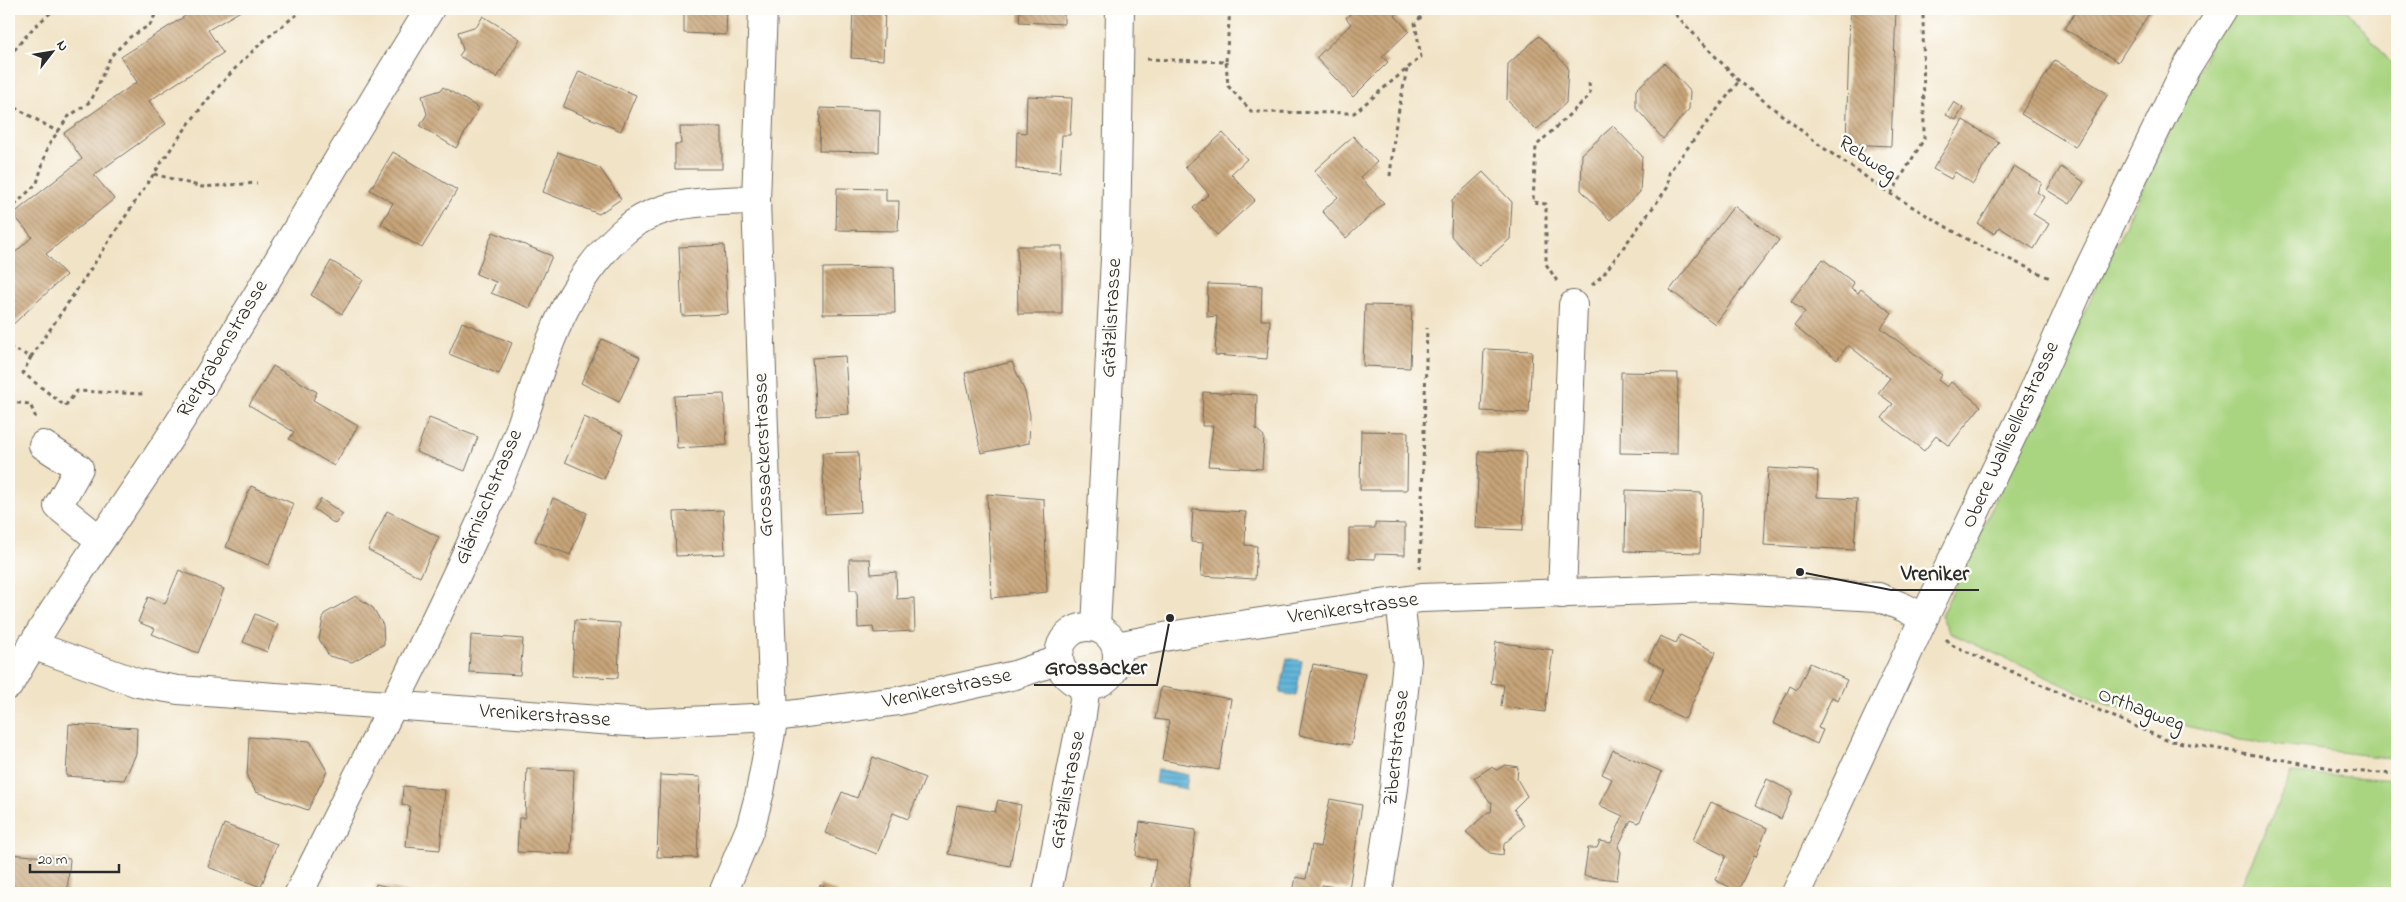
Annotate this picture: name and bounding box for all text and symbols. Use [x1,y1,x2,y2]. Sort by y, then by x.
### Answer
north arrow [28,28,78,78]
text: N [50,37,73,56]
street label: Rebweg [1831,128,1902,191]
street label: Grätzlistrasse [1094,257,1130,379]
street label: Rietgrabenstrasse [170,274,278,425]
street label: Obere Wallisellerstrasse [1954,336,2068,533]
street label: Grossackerstrasse [746,372,782,538]
street label: Glärnischstrasse [447,424,531,569]
callout: Vreniker [1891,553,1979,590]
text: Vreniker [1900,559,1970,591]
street label: Vrenikerstrasse [1285,585,1421,633]
callout: Grossacker [1034,648,1157,685]
text: Grossacker [1045,653,1148,685]
street label: Vrenikerstrasse [879,661,1015,718]
street label: Orthagweg [2093,680,2189,742]
street label: Zibertstrasse [1376,688,1418,807]
street label: Vrenikerstrasse [477,696,612,736]
street label: Grätzlistrasse [1042,728,1094,852]
scale bar [30,842,119,874]
text: 20 m [38,849,68,871]

